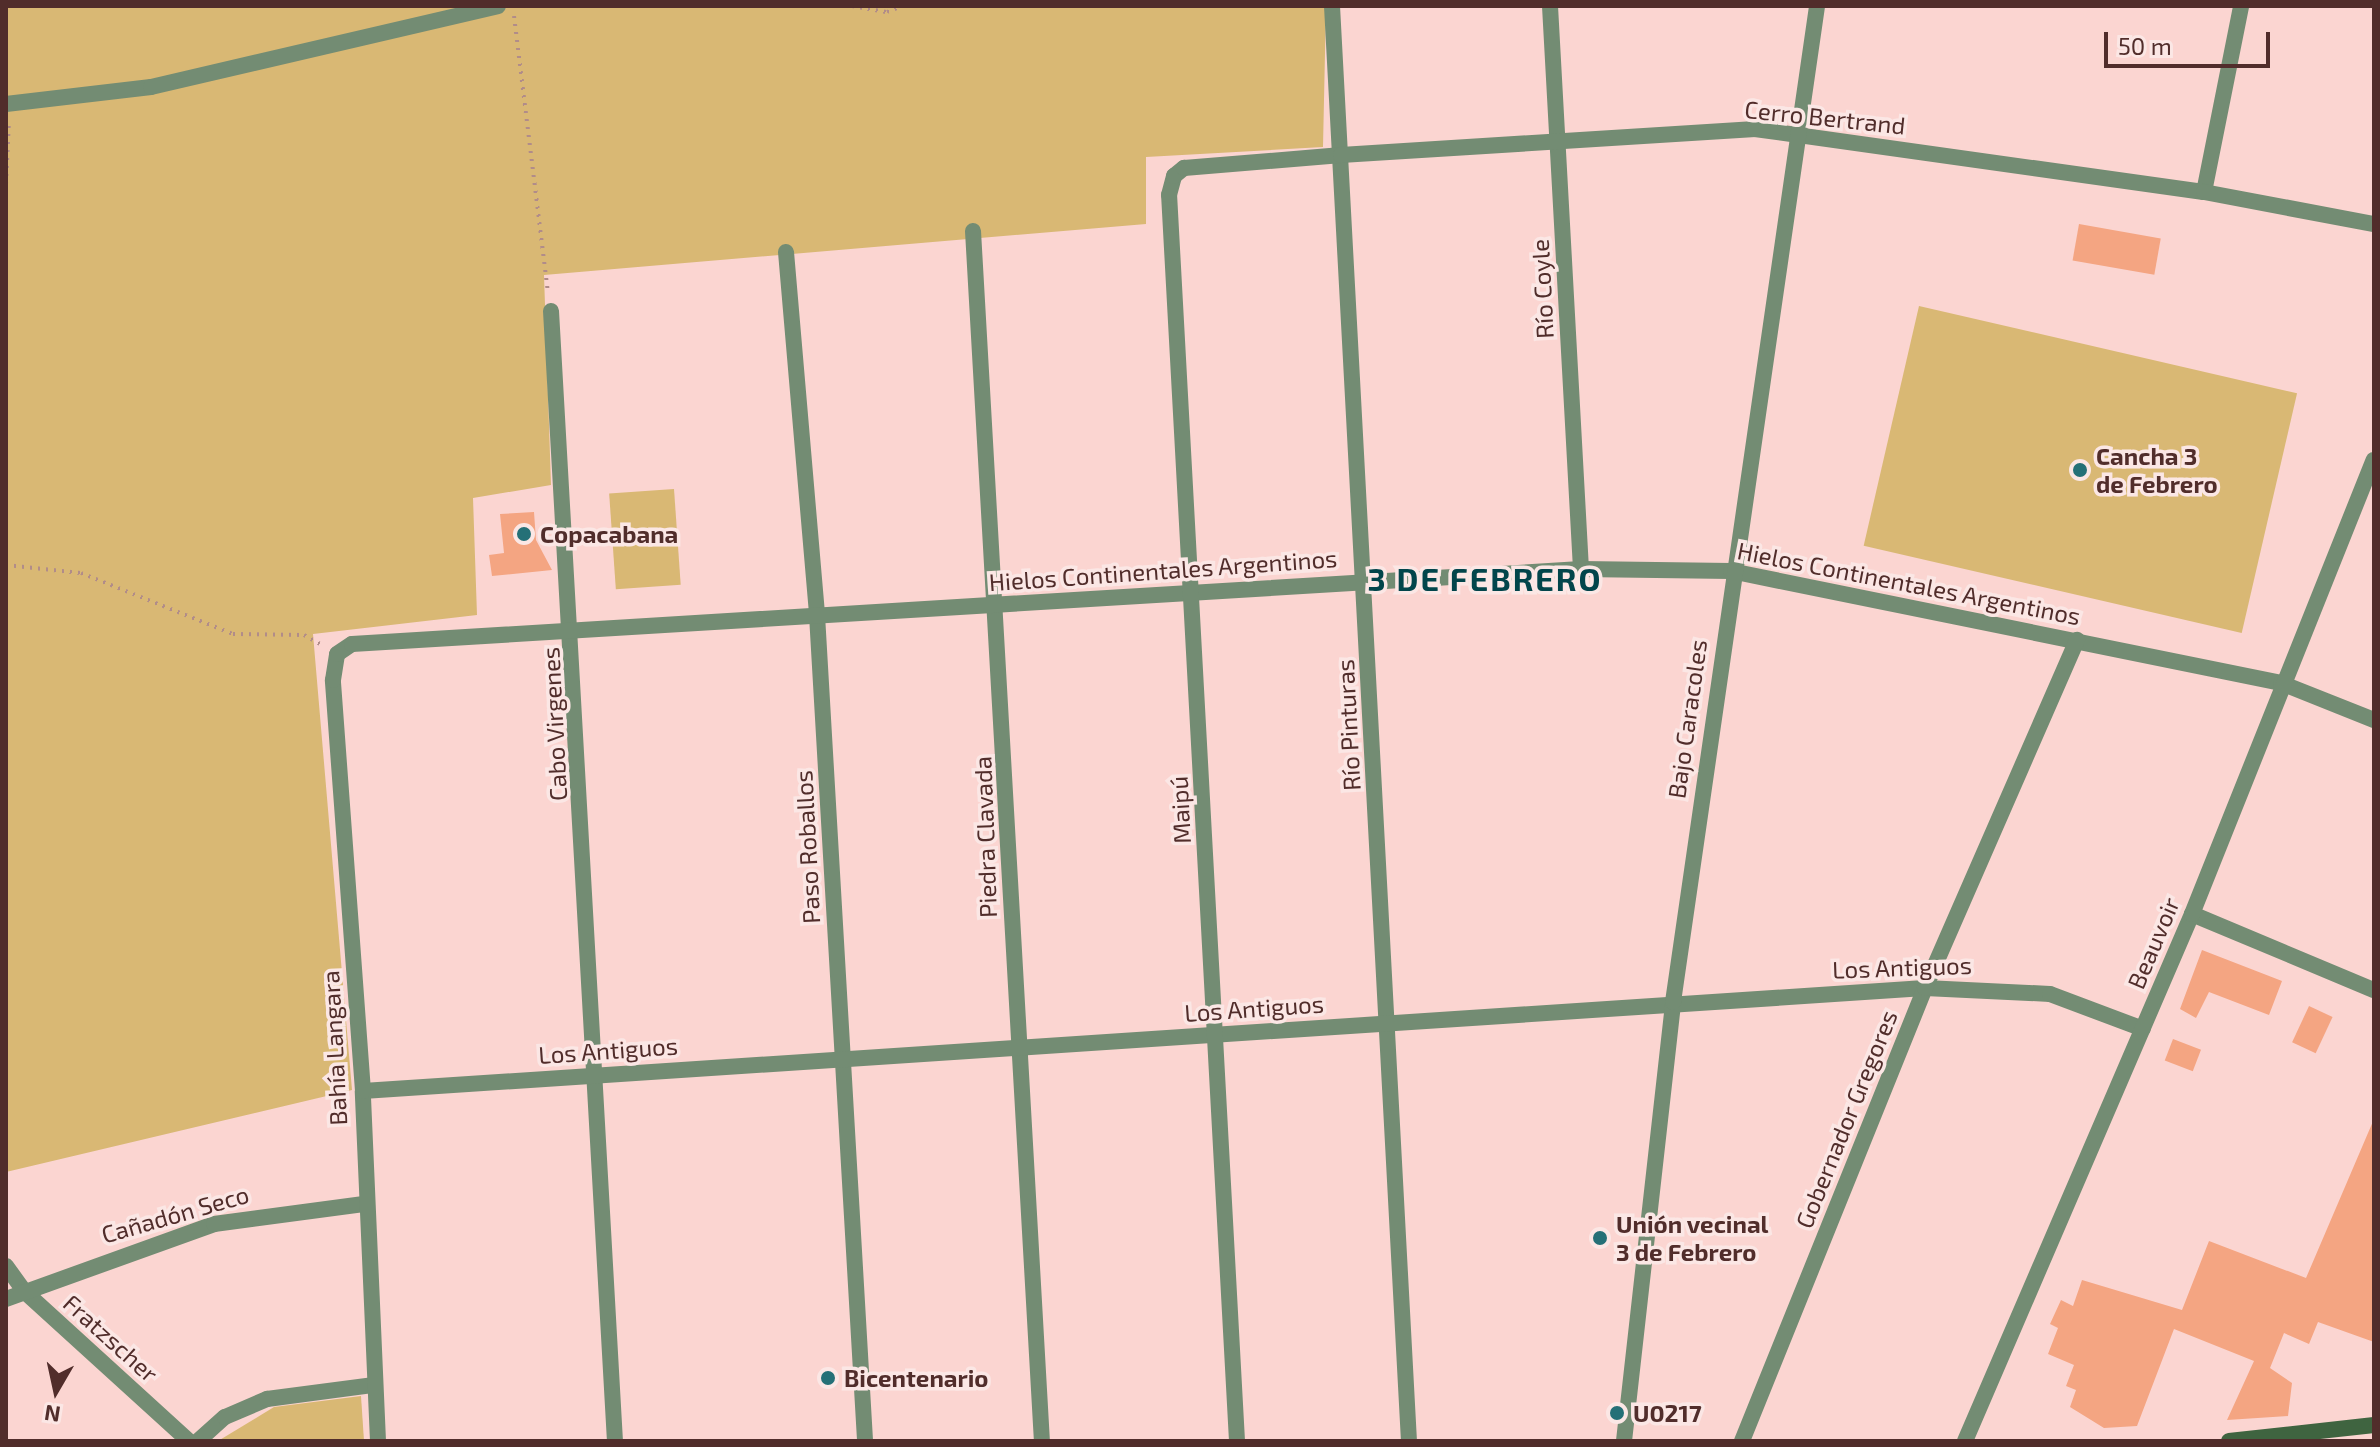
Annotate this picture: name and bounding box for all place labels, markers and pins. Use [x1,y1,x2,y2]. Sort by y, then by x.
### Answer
place label: Cancha 3 de Febrero [2096,442,2218,498]
marker: Cancha 3 de Febrero [2071,461,2089,479]
place label: Copacabana [540,520,678,548]
marker: Copacabana [515,525,533,543]
place label: Unión vecinal 3 de Febrero [1616,1210,1769,1266]
marker: Unión vecinal 3 de Febrero [1591,1229,1609,1247]
place label: Bicentenario [844,1364,989,1392]
marker: Bicentenario [819,1369,837,1387]
place label: U0217 [1633,1399,1702,1427]
marker: U0217 [1608,1404,1626,1422]

